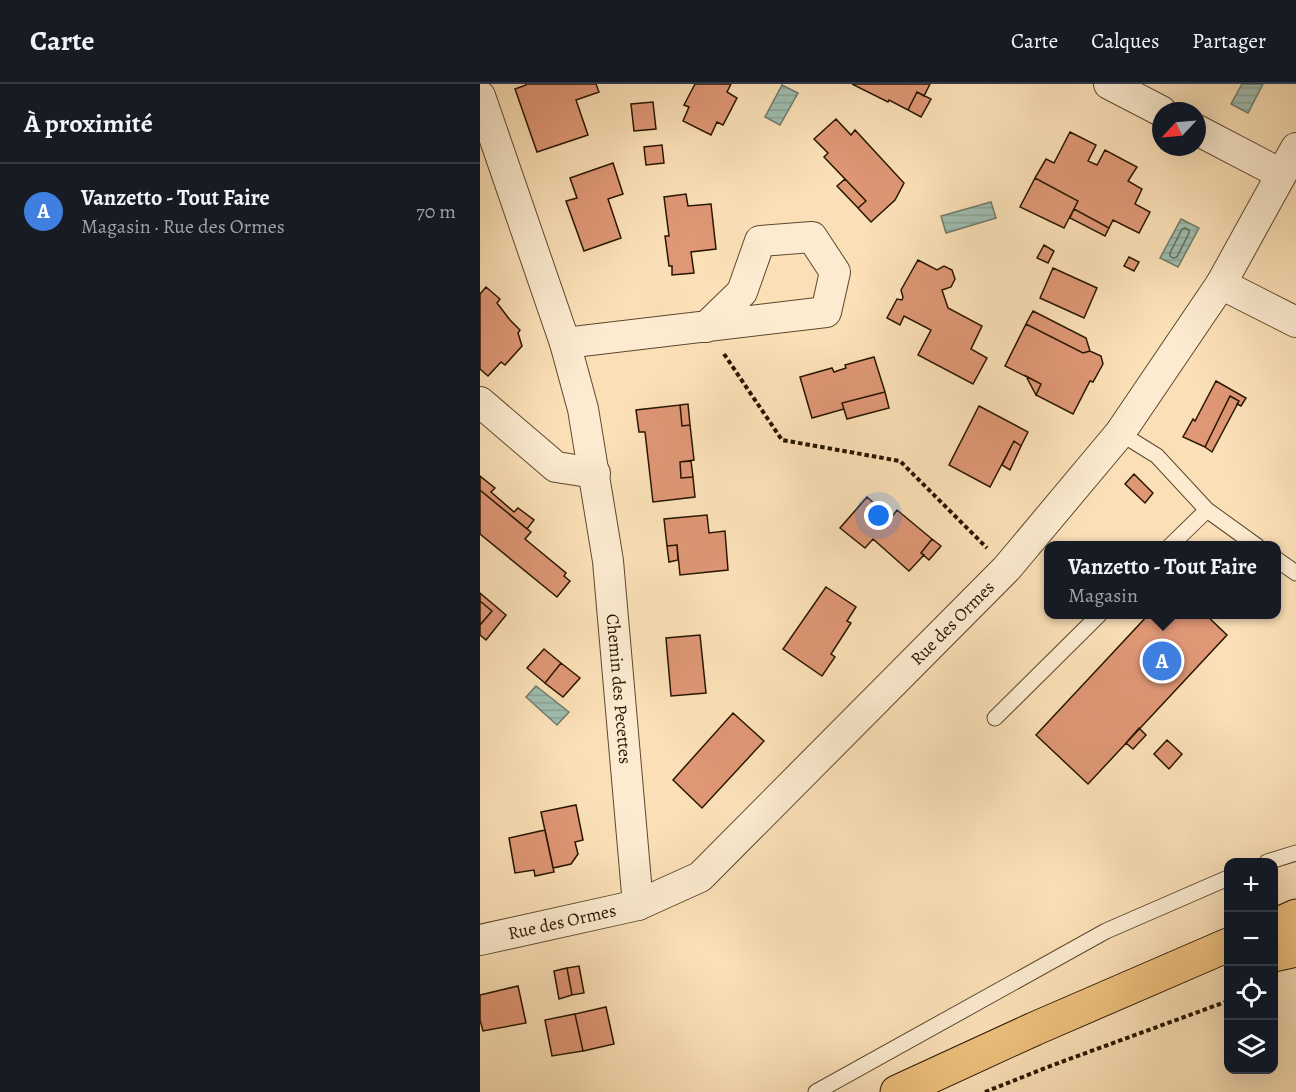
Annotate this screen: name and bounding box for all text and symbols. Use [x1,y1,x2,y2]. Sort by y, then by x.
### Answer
text: Carte [30,22,95,60]
text: Carte [1011,27,1058,55]
text: Calques [1091,27,1159,55]
text: Partager [1192,27,1266,55]
north arrow [1152,102,1206,156]
text: À proximité [24,106,153,141]
text: Vanzetto - Tout Faire [81,183,270,213]
text: A [37,198,50,225]
text: 70 m [416,198,456,225]
text: Magasin · Rue des Ormes [81,213,285,240]
your location [864,501,893,530]
popup [1044,541,1281,619]
text: Vanzetto - Tout Faire [1068,552,1257,582]
street label: Rue des Ormes [905,575,1000,670]
text: Magasin [1068,582,1138,609]
street label: Chemin des Pecettes [601,613,638,765]
pin: A [1142,638,1182,684]
map controls [1224,858,1278,1074]
button: + [1224,858,1278,912]
street label: Rue des Ormes [506,898,618,945]
button: − [1224,912,1278,966]
button: locate [1224,966,1278,1020]
button: layers [1224,1020,1278,1074]

